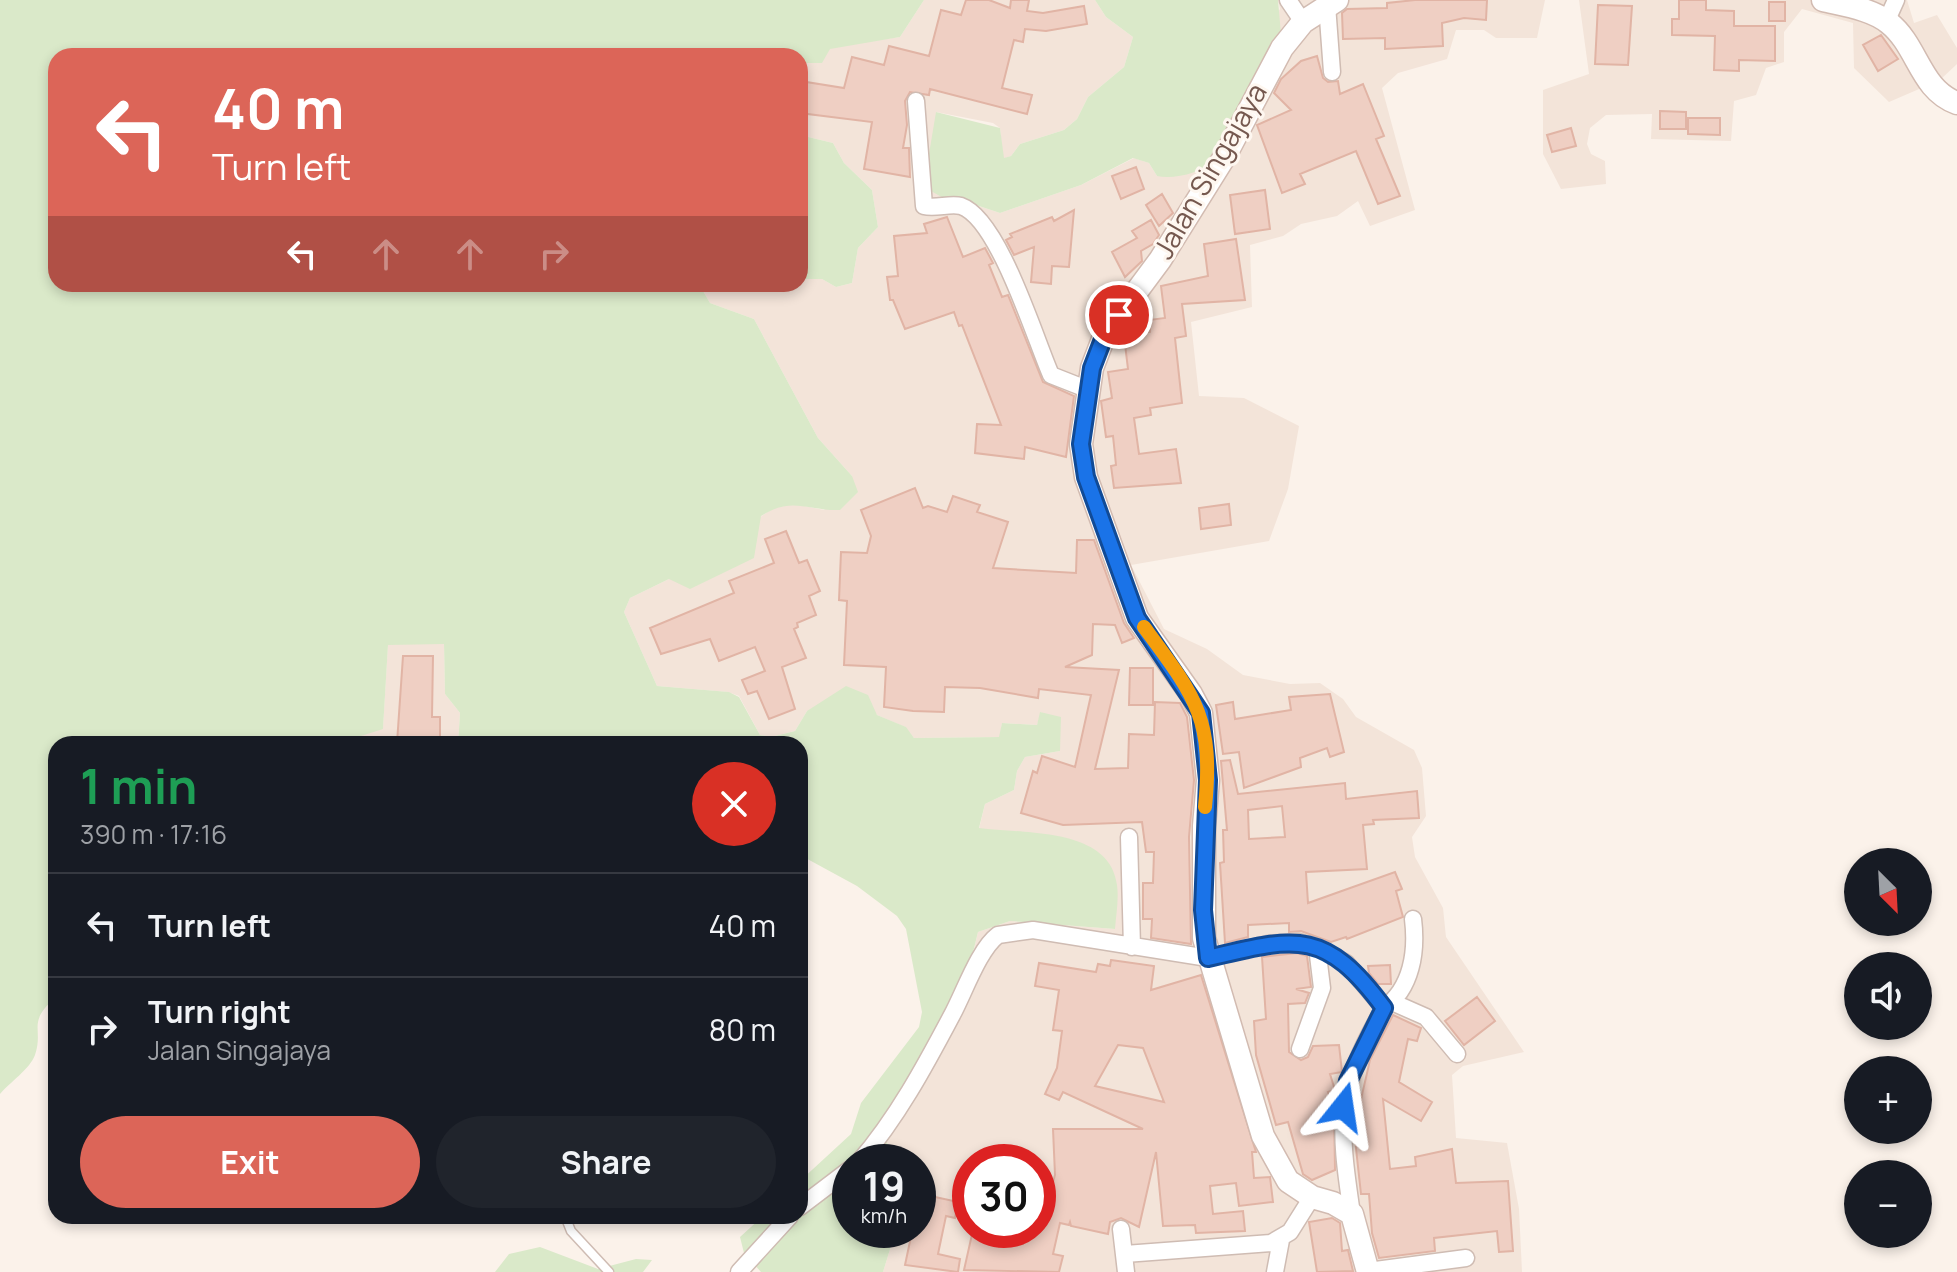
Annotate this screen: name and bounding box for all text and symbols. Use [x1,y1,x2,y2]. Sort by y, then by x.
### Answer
text: 40 m [212,69,344,146]
street label: Jalan Singajaya [1143,76,1275,265]
icon: left [80,80,184,184]
text: Turn left [212,142,351,191]
icon: left [280,232,324,276]
icon: ahead [364,232,408,276]
icon: ahead [448,232,492,276]
icon: right [532,232,576,276]
pin [1085,281,1153,349]
icon: arrive [1097,293,1141,337]
text: 1 min [80,753,197,818]
button: close [692,762,776,846]
text: 390 m · 17:16 [80,816,227,852]
north arrow [1844,848,1932,936]
map controls [1844,848,1932,1248]
icon: left [80,903,124,947]
text: Turn left [148,905,271,946]
text: 40 m [709,905,776,946]
button: sound [1844,952,1932,1040]
text: Turn right [148,991,291,1032]
icon: right [80,1007,124,1051]
text: 80 m [709,1009,776,1050]
text: Jalan Singajaya [148,1032,331,1068]
button: + [1844,1056,1932,1144]
position arrow [1301,1065,1385,1149]
button: Exit [80,1116,420,1208]
button: Share [436,1116,776,1208]
speed limit sign: 30 [952,1144,1056,1248]
text: 19 [863,1158,905,1213]
button: − [1844,1160,1932,1248]
text: km/h [861,1202,907,1229]

